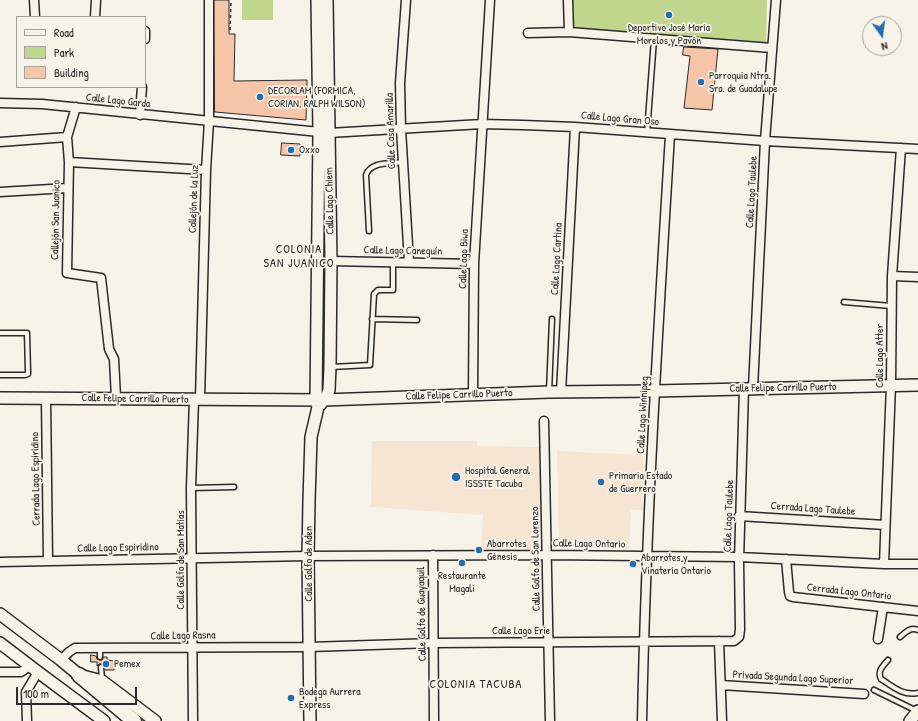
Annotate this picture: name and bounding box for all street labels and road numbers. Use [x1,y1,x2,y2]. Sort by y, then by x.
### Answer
street label: Calle Lago Garda [85,91,151,111]
street label: Calle Casa Amarilla [383,93,399,169]
street label: Calle Lago Gran Oso [580,109,660,129]
street label: Calle Lago Taulebe [744,156,760,228]
street label: Callejón de la Luz [186,165,202,233]
street label: Calle Lago Chiem [323,167,337,235]
street label: Callejón San Juanico [49,180,63,260]
street label: Calle Lago Cartina [549,223,565,295]
street label: Calle Lago Biwa [456,229,472,289]
street label: Calle Lago Caneguín [364,244,442,258]
street label: Calle Lago Atter [873,324,887,388]
street label: Calle Lago Winnipeg [634,376,652,454]
street label: Calle Felipe Carrillo Puerto [729,380,837,396]
street label: Calle Felipe Carrillo Puerto [405,387,513,403]
street label: Calle Felipe Carrillo Puerto [81,391,189,407]
street label: Cerrada Lago Espiridino [29,432,43,526]
street label: Calle Lago Taulebe [721,480,737,552]
street label: Cerrada Lago Taulebe [770,499,856,519]
street label: Calle Golfo de San Lorenzo [528,506,544,612]
street label: Calle Golfo de San Matías [174,510,188,610]
street label: Calle Golfo de Aden [302,526,316,602]
street label: Calle Lago Ontario [553,537,625,551]
street label: Calle Lago Espiridino [77,541,159,555]
street label: Calle Golfo de Guayaquil [415,567,429,661]
street label: Cerrada Lago Ontario [806,581,892,603]
street label: Calle Lago Erie [492,624,550,638]
street label: Calle Lago Rasna [150,629,216,643]
street label: Privada Segunda Lago Superior [732,668,854,688]

